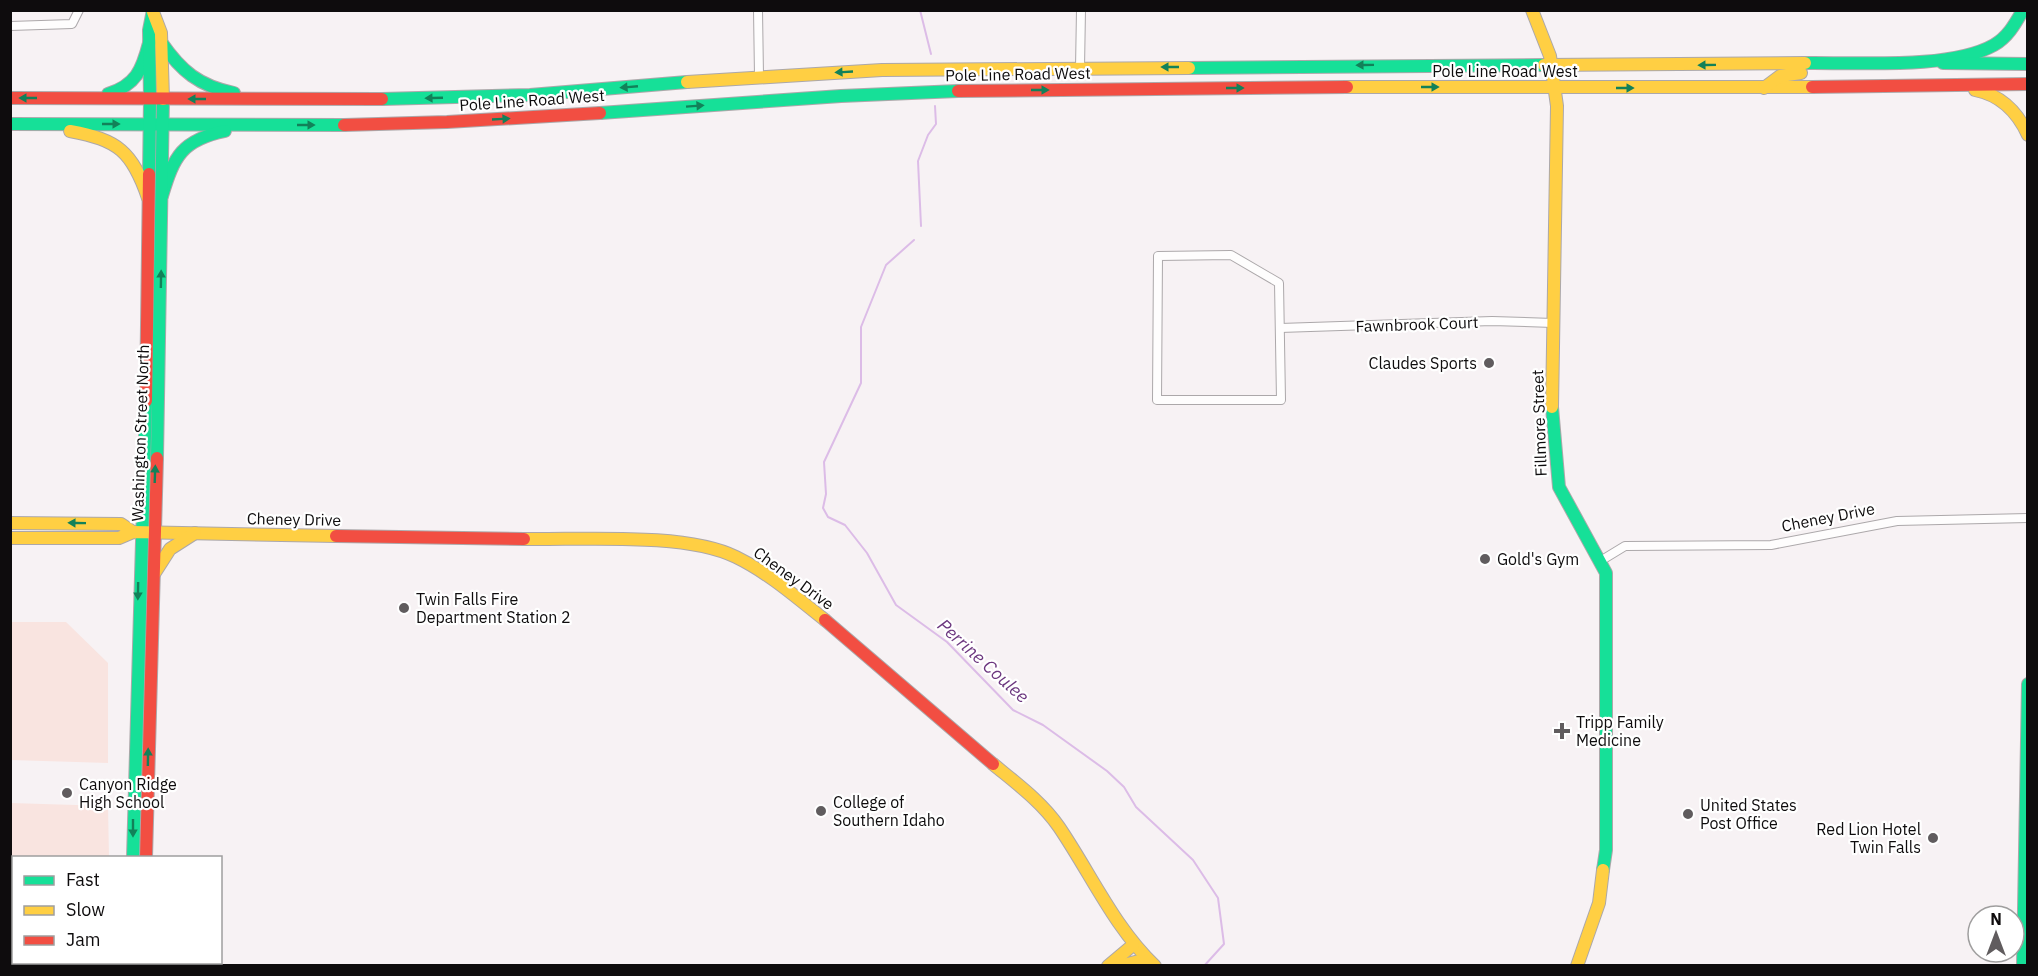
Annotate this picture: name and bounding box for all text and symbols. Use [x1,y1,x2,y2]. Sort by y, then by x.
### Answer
one-way arrow [1356,60,1375,70]
one-way arrow [1698,60,1717,70]
street label: Pole Line Road West [1432,61,1578,81]
one-way arrow [1161,62,1180,72]
street label: Pole Line Road West [945,63,1091,85]
one-way arrow [835,67,854,76]
one-way arrow [619,82,638,92]
one-way arrow [1421,82,1440,92]
one-way arrow [1226,83,1245,93]
one-way arrow [1616,83,1635,93]
street label: Pole Line Road West [459,85,605,115]
one-way arrow [1031,85,1050,95]
one-way arrow [19,93,38,103]
one-way arrow [425,93,444,103]
one-way arrow [188,94,207,104]
one-way arrow [686,101,705,110]
one-way arrow [491,114,510,123]
one-way arrow [101,119,120,129]
one-way arrow [296,120,315,130]
one-way arrow [156,270,166,289]
street label: Fawnbrook Court [1355,312,1479,336]
street label: Washington Street North [127,344,153,522]
place label: Claudes Sports [1369,353,1477,373]
marker: Claudes Sports [1482,356,1496,370]
street label: Fillmore Street [1527,369,1551,477]
one-way arrow [150,465,160,484]
street label: Cheney Drive [1780,498,1876,536]
street label: Cheney Drive [247,508,342,530]
one-way arrow [67,518,86,528]
street label: Cheney Drive [750,542,838,614]
place label: Gold's Gym [1497,549,1579,569]
marker: Gold's Gym [1478,552,1492,566]
one-way arrow [133,581,143,600]
place label: Twin Falls Fire Department Station 2 [416,589,571,627]
marker: Twin Falls Fire Department Station 2 [397,601,411,615]
water label: Perrine Coulee [933,614,1034,708]
place label: Tripp Family Medicine [1576,712,1664,750]
marker: Tripp Family Medicine [1553,722,1571,740]
one-way arrow [143,748,153,767]
place label: Canyon Ridge High School [79,774,177,812]
marker: Canyon Ridge High School [60,786,74,800]
place label: College of Southern Idaho [833,792,945,830]
place label: United States Post Office [1700,795,1797,833]
marker: College of Southern Idaho [814,804,828,818]
marker: United States Post Office [1681,807,1695,821]
one-way arrow [128,818,138,837]
place label: Red Lion Hotel Twin Falls [1816,819,1921,857]
marker: Red Lion Hotel Twin Falls [1926,831,1940,845]
legend [12,856,222,964]
text: Fast [66,868,100,891]
text: Slow [66,898,105,921]
north arrow [1966,904,2026,964]
text: N [1990,909,2002,929]
text: Jam [66,928,101,951]

